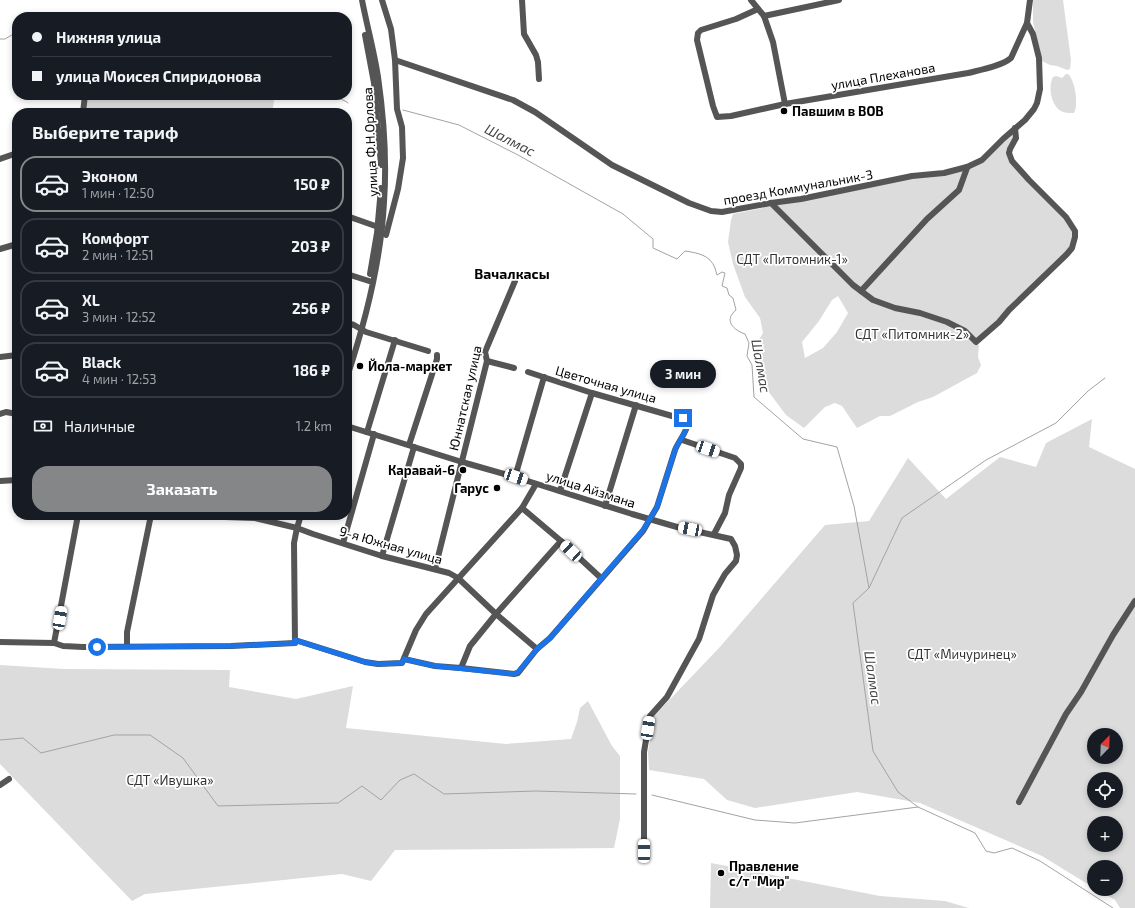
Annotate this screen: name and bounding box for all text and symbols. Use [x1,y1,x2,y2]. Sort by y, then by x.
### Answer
text: Нижняя улица [56,28,161,46]
street label: улица Плеханова [830,59,936,93]
text: улица Моисея Спиридонова [56,67,261,85]
street label: улица Ф.Н.Орлова [359,87,381,197]
place label: Павшим в ВОВ [792,103,884,119]
marker: Павшим в ВОВ [779,106,789,116]
water label: Шалмас [482,120,538,160]
text: Выберите тариф [32,121,178,143]
icon: car [34,166,70,202]
street label: проезд Коммунальник-3 [722,166,874,208]
text: Эконом [82,167,138,185]
text: 150 ₽ [294,175,330,193]
text: 1 мин · 12:50 [82,185,154,201]
icon: car [34,228,70,264]
text: Комфорт [82,229,149,247]
text: 203 ₽ [291,237,330,255]
text: 2 мин · 12:51 [82,247,154,263]
park label: СДТ «Питомник-1» [736,251,848,267]
district label: Вачалкасы [474,265,550,282]
icon: car [34,290,70,326]
text: XL [82,291,100,309]
text: 256 ₽ [292,299,330,317]
text: 3 мин · 12:52 [82,309,156,325]
park label: СДТ «Питомник-2» [855,326,969,342]
water label: Шалмас [748,338,775,394]
street label: Юннатская улица [445,344,485,452]
icon: car [34,352,70,388]
text: Black [82,353,121,371]
place label: Йола-маркет [368,358,452,374]
callout: 3 мин [650,360,716,388]
text: 186 ₽ [293,361,330,379]
marker: Йола-маркет [355,361,365,371]
street label: Цветочная улица [554,362,658,406]
text: 3 мин [665,366,701,382]
text: 4 мин · 12:53 [82,371,156,387]
route end [674,409,692,427]
icon: cash [32,415,54,437]
text: Наличные [64,417,135,435]
text: 1.2 km [296,418,332,434]
car [695,439,721,459]
place label: Каравай-6 [388,462,455,478]
marker: Каравай-6 [458,465,468,475]
button: Заказать [32,466,332,512]
car [503,467,529,487]
street label: улица Айзмана [544,467,638,511]
place label: Гарус [454,480,489,496]
marker: Гарус [492,483,502,493]
car [677,521,703,537]
street label: 9-я Южная улица [338,523,444,567]
car [558,538,584,564]
car [52,605,68,631]
route start [88,638,106,656]
park label: СДТ «Мичуринец» [907,646,1017,662]
water label: Шалмас [861,650,886,706]
car [640,715,656,741]
north arrow [1087,728,1123,764]
map controls [1087,728,1123,896]
park label: СДТ «Ивушка» [127,772,213,788]
button: locate [1087,772,1123,808]
button: + [1087,816,1123,852]
car [638,839,650,863]
place label: Правление с/т "Мир" [729,858,799,889]
button: − [1087,860,1123,896]
marker: Правление с/т "Мир" [716,868,726,878]

